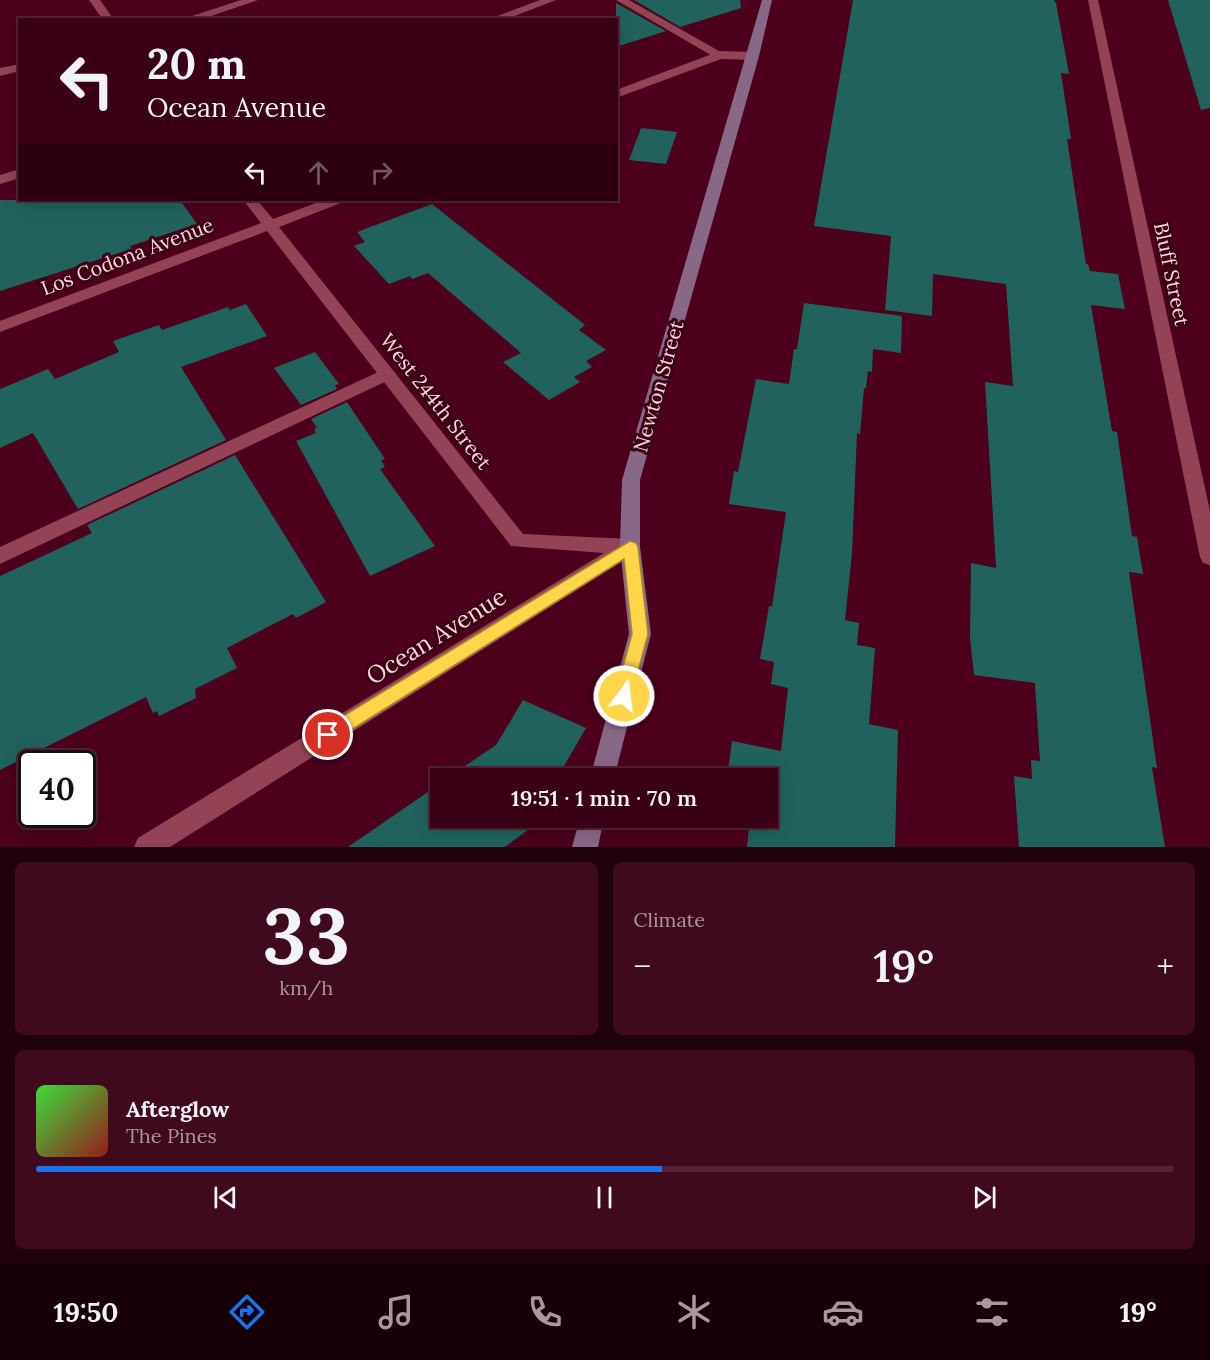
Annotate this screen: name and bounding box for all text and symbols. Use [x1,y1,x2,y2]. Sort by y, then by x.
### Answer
text: 20 m [147,37,246,91]
icon: left [48,42,126,120]
text: Ocean Avenue [147,90,326,124]
icon: left [239,156,272,189]
icon: ahead [302,156,335,189]
icon: right [365,156,398,189]
street label: Los Codona Avenue [37,212,217,300]
street label: Bluff Street [1149,220,1195,328]
street label: Newton Street [627,317,689,455]
street label: West 244th Street [375,328,497,474]
street label: Ocean Avenue [360,581,512,691]
position arrow [592,664,656,728]
pin [302,709,353,760]
icon: arrive [311,718,344,751]
speed limit sign: 40 [18,750,96,828]
text: 19:51 · 1 min · 70 m [511,784,697,812]
text: 33 [263,886,350,985]
text: Climate [634,907,705,932]
text: 19° [873,937,934,994]
text: − [634,945,651,987]
text: + [1157,945,1174,987]
text: km/h [279,975,333,1000]
text: Afterglow [126,1095,229,1123]
text: The Pines [126,1123,217,1148]
icon: previous [209,1181,242,1214]
icon: pause [588,1181,621,1214]
icon: next [968,1181,1001,1214]
icon: directions [226,1291,268,1333]
icon: music [375,1291,417,1333]
icon: phone [524,1291,566,1333]
icon: climate [673,1291,715,1333]
icon: car [822,1291,864,1333]
icon: filters [971,1291,1013,1333]
text: 19:50 [54,1295,119,1329]
text: 19° [1120,1295,1156,1329]

